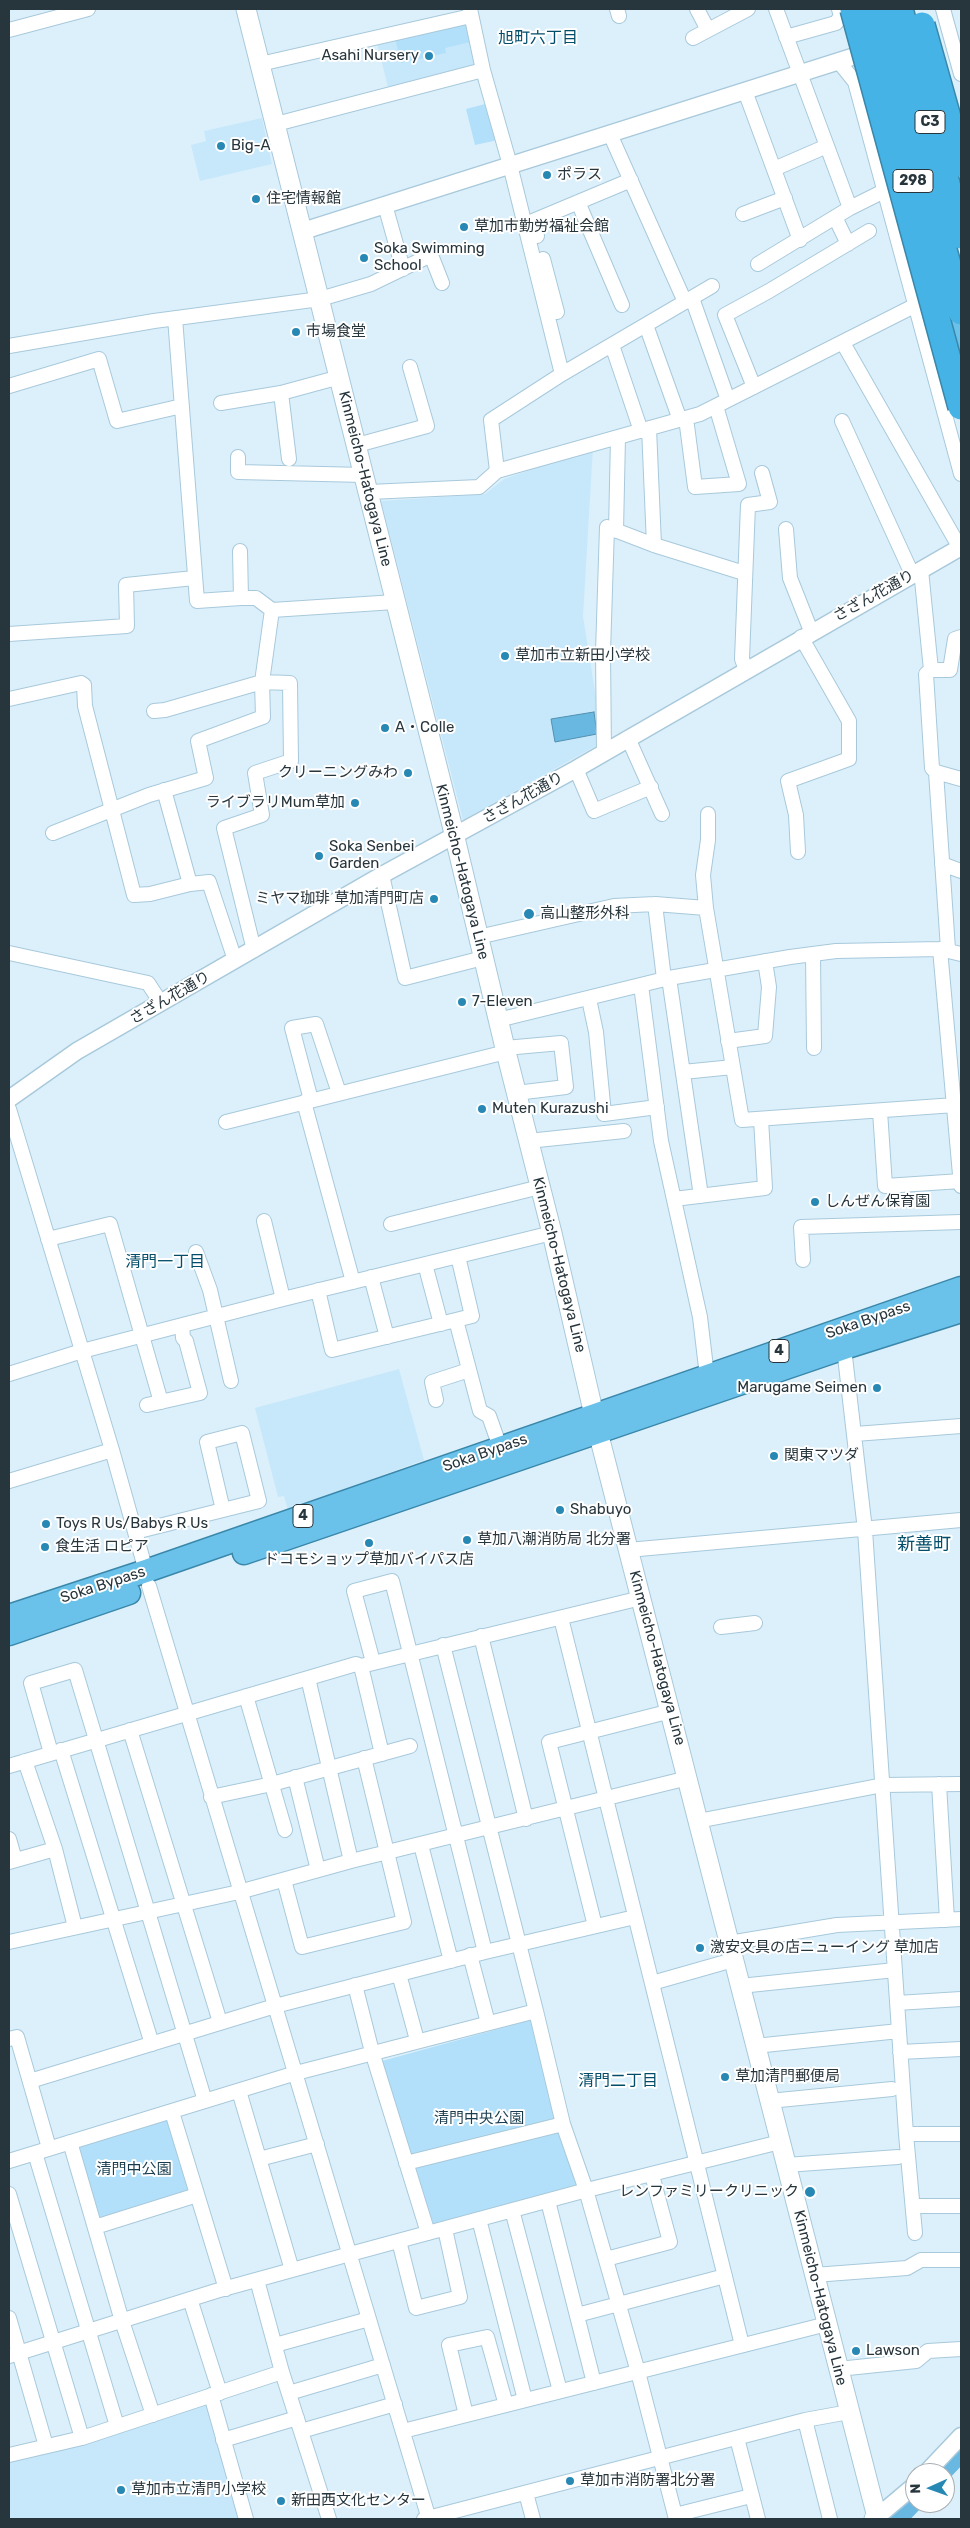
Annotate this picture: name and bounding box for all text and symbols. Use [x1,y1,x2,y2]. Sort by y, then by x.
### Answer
district label: 旭町六丁目 [498,28,578,48]
place label: Asahi Nursery [321,47,419,65]
marker: Asahi Nursery [423,50,435,62]
road number: C3 [915,110,945,134]
place label: Big-A [231,137,271,155]
marker: Big-A [215,140,227,152]
place label: ポラス [557,166,602,184]
marker: ポラス [541,169,553,181]
road number: 298 [893,170,933,192]
place label: 住宅情報館 [266,190,341,208]
marker: 住宅情報館 [250,193,262,205]
place label: 草加市勤労福祉会館 [474,218,609,236]
marker: 草加市勤労福祉会館 [458,221,470,233]
place label: Soka Swimming School [374,240,485,275]
marker: Soka Swimming School [358,252,370,264]
place label: 市場食堂 [306,323,366,341]
marker: 市場食堂 [290,326,302,338]
street label: Kinmeicho-Hatogaya Line [334,389,396,569]
street label: さざん花通り [830,566,918,626]
place label: 草加市立新田小学校 [515,647,650,665]
marker: 草加市立新田小学校 [499,650,511,662]
place label: A・Colle [395,719,454,737]
marker: A・Colle [379,722,391,734]
place label: クリーニングみわ [278,764,398,782]
marker: クリーニングみわ [402,767,414,779]
street label: さざん花通り [479,768,567,828]
street label: Kinmeicho-Hatogaya Line [431,782,493,962]
place label: ライブラリMum草加 [206,794,345,812]
marker: ライブラリMum草加 [349,797,361,809]
place label: Soka Senbei Garden [329,838,414,873]
marker: Soka Senbei Garden [313,850,325,862]
place label: ミヤマ珈琲 草加清門町店 [255,890,424,908]
marker: ミヤマ珈琲 草加清門町店 [428,893,440,905]
place label: 高山整形外科 [540,905,630,923]
marker: 高山整形外科 [522,907,536,921]
street label: さざん花通り [127,968,213,1028]
place label: 7-Eleven [472,993,533,1011]
marker: 7-Eleven [456,996,468,1008]
place label: Muten Kurazushi [492,1100,609,1118]
marker: Muten Kurazushi [476,1103,488,1115]
street label: Kinmeicho-Hatogaya Line [528,1175,590,1355]
place label: しんぜん保育園 [825,1193,930,1211]
marker: しんぜん保育園 [809,1196,821,1208]
district label: 清門一丁目 [125,1252,205,1272]
street label: Soka Bypass [823,1297,913,1343]
road number: 4 [769,1340,789,1362]
place label: Marugame Seimen [737,1379,867,1397]
marker: Marugame Seimen [871,1382,883,1394]
street label: Soka Bypass [440,1430,530,1476]
place label: 関東マツダ [784,1447,859,1465]
marker: 関東マツダ [768,1450,780,1462]
place label: Shabuyo [570,1501,631,1519]
road number: 4 [293,1504,313,1528]
marker: Shabuyo [554,1504,566,1516]
place label: Toys R Us/Babys R Us [56,1515,208,1533]
marker: Toys R Us/Babys R Us [40,1518,52,1530]
place label: 草加八潮消防局 北分署 [477,1531,631,1549]
marker: 草加八潮消防局 北分署 [461,1534,473,1546]
district label: 新善町 [897,1534,951,1556]
marker: ドコモショップ草加バイパス店 [363,1537,375,1549]
place label: 食生活 ロピア [55,1538,149,1556]
marker: 食生活 ロピア [39,1541,51,1553]
place label: ドコモショップ草加バイパス店 [264,1551,474,1569]
street label: Soka Bypass [58,1563,148,1607]
street label: Kinmeicho-Hatogaya Line [625,1569,689,1747]
place label: 激安文具の店ニューイング 草加店 [710,1939,939,1957]
marker: 激安文具の店ニューイング 草加店 [694,1942,706,1954]
place label: 草加清門郵便局 [735,2068,840,2086]
district label: 清門二丁目 [578,2071,658,2091]
marker: 草加清門郵便局 [719,2071,731,2083]
park label: 清門中央公園 [434,2110,524,2128]
park label: 清門中公園 [97,2161,171,2179]
place label: レンファミリークリニック [619,2183,799,2201]
marker: レンファミリークリニック [803,2185,817,2199]
street label: Kinmeicho-Hatogaya Line [789,2208,851,2388]
place label: Lawson [866,2342,920,2360]
marker: Lawson [850,2345,862,2357]
north arrow [905,2463,955,2513]
place label: 草加市消防署北分署 [580,2472,715,2490]
marker: 草加市消防署北分署 [564,2475,576,2487]
place label: 草加市立清門小学校 [131,2481,266,2499]
text: N [907,2483,924,2494]
marker: 草加市立清門小学校 [115,2484,127,2496]
place label: 新田西文化センター [291,2492,426,2510]
marker: 新田西文化センター [275,2495,287,2507]

